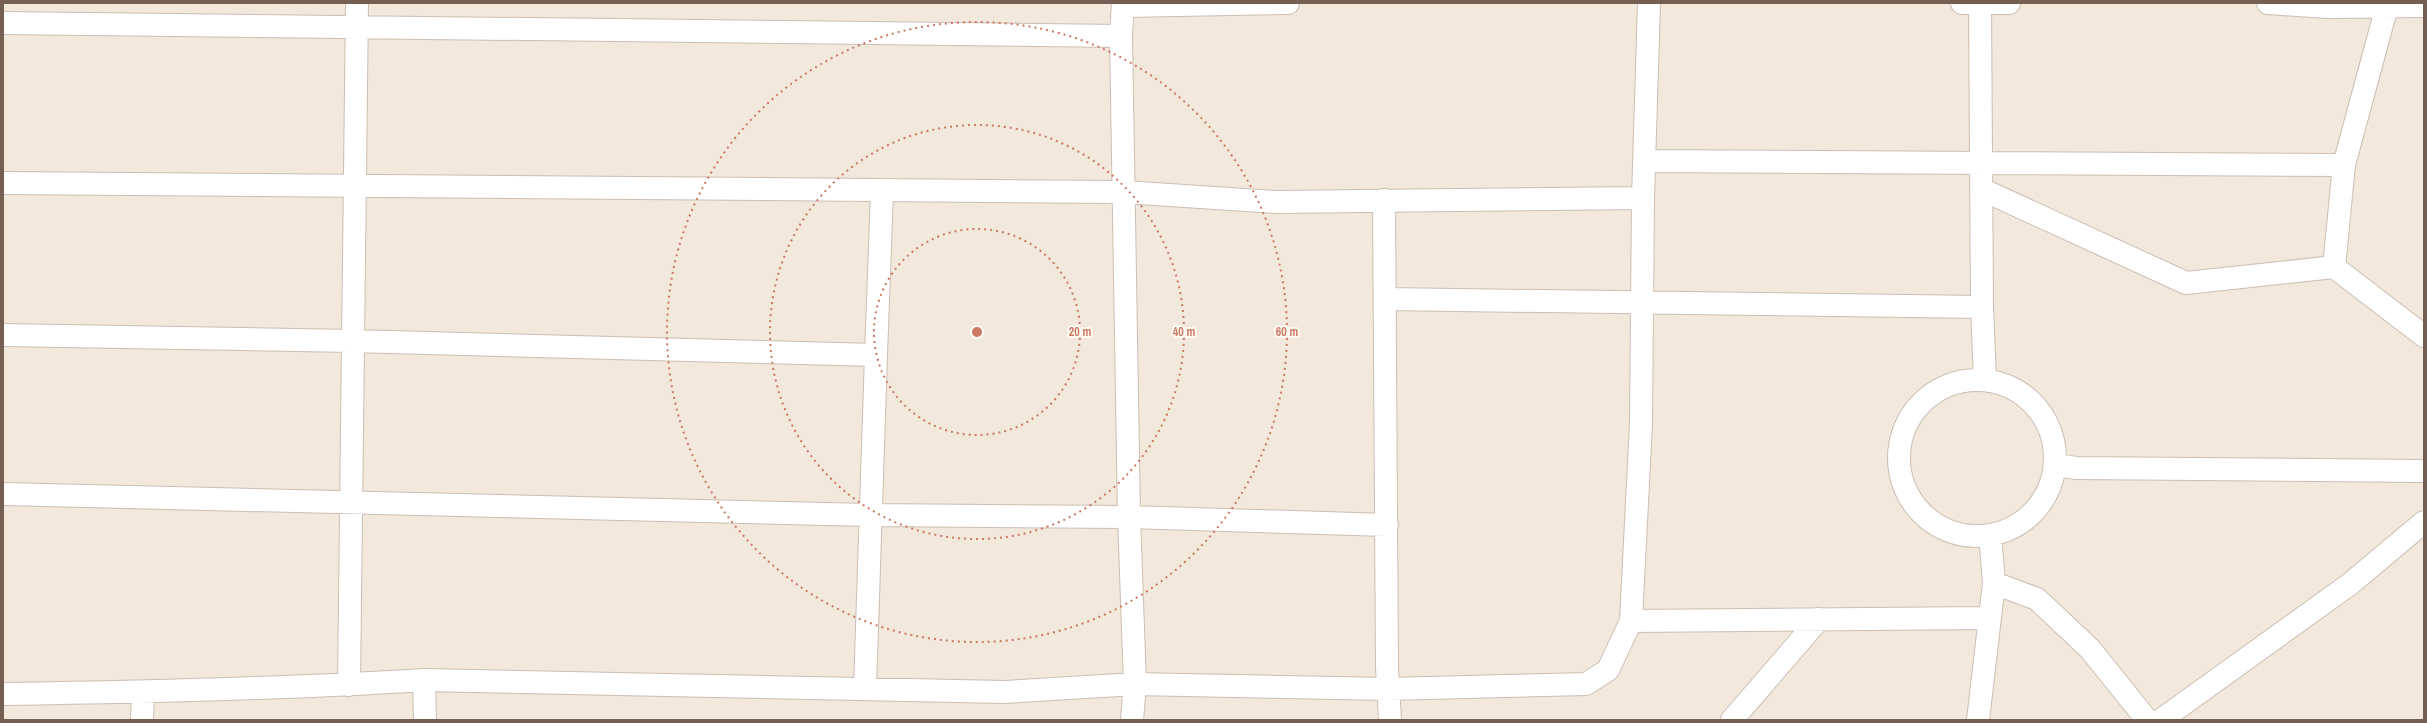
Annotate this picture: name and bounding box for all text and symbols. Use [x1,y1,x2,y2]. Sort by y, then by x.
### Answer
text: 20 m [1069,324,1091,340]
text: 40 m [1173,324,1195,340]
text: 60 m [1276,324,1298,340]
centre of rings [970,325,984,339]

